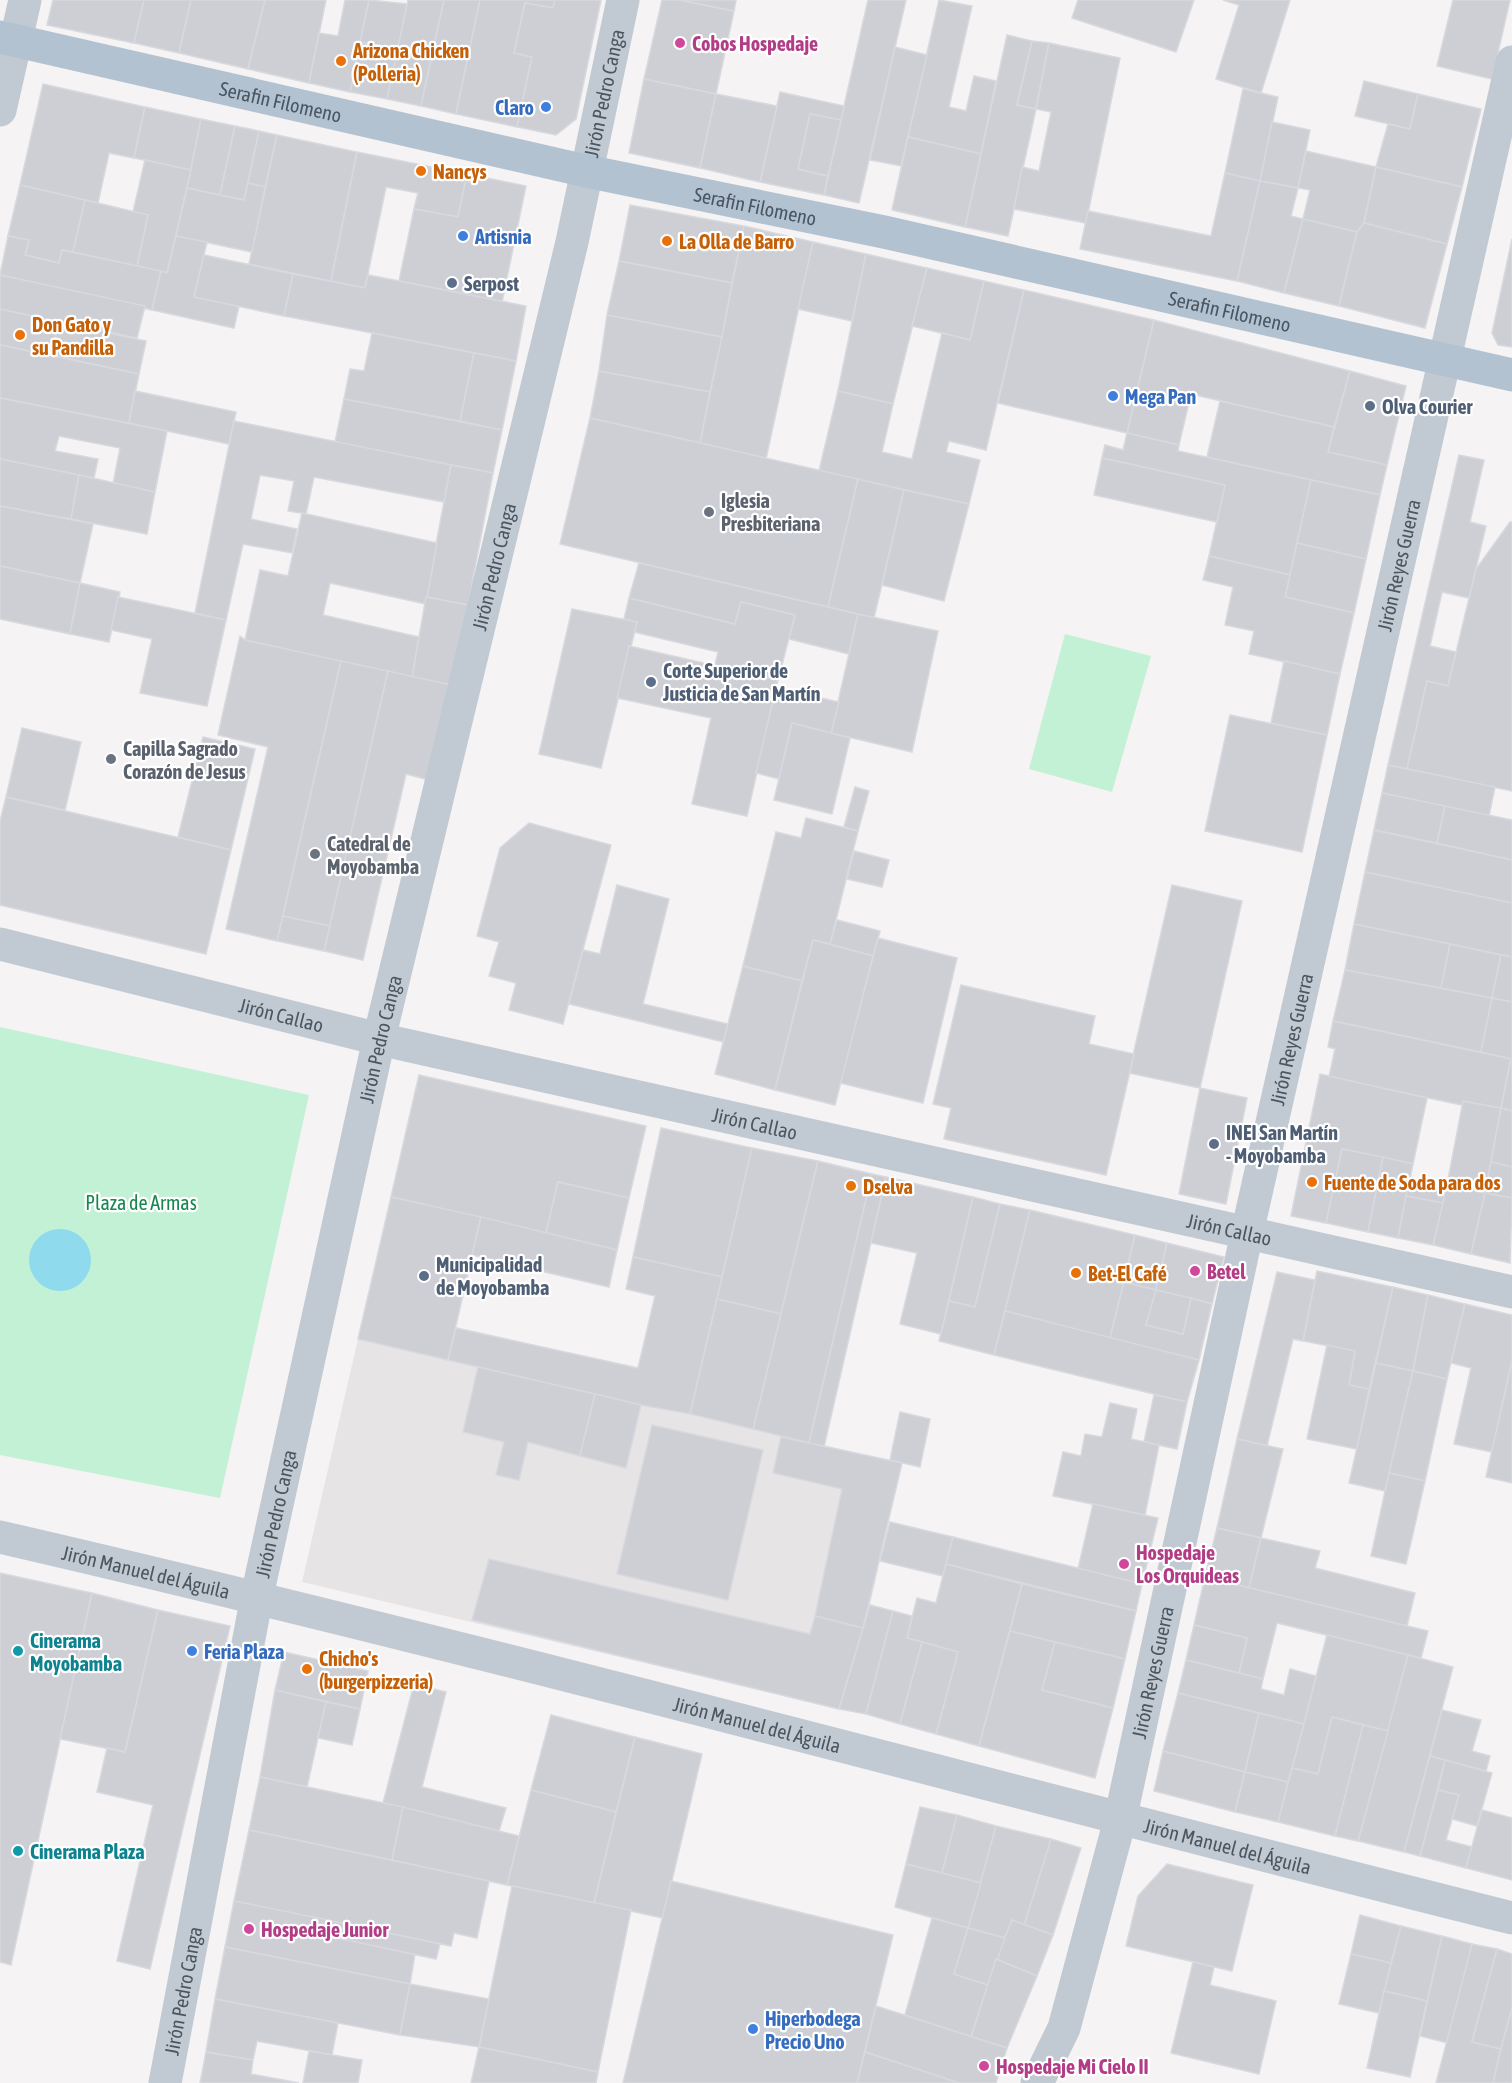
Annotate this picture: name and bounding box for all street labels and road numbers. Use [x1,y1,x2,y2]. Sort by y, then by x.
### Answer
street label: Jirón Pedro Canga [579,27,628,159]
street label: Serafin Filomeno [217,76,344,126]
street label: Serafin Filomeno [692,182,819,229]
street label: Serafin Filomeno [1167,286,1293,336]
street label: Jirón Reyes Guerra [1372,497,1424,633]
street label: Jirón Pedro Canga [467,500,520,633]
street label: Jirón Reyes Guerra [1265,971,1317,1107]
street label: Jirón Pedro Canga [354,973,406,1105]
street label: Jirón Callao [237,993,326,1036]
street label: Jirón Callao [710,1102,800,1144]
street label: Jirón Callao [1185,1208,1274,1250]
street label: Jirón Pedro Canga [250,1447,300,1580]
street label: Jirón Manuel del Águila [60,1540,232,1603]
street label: Jirón Reyes Guerra [1127,1604,1177,1740]
street label: Jirón Manuel del Águila [671,1692,843,1757]
street label: Jirón Manuel del Águila [1142,1813,1314,1878]
street label: Jirón Pedro Canga [159,1924,206,2057]

